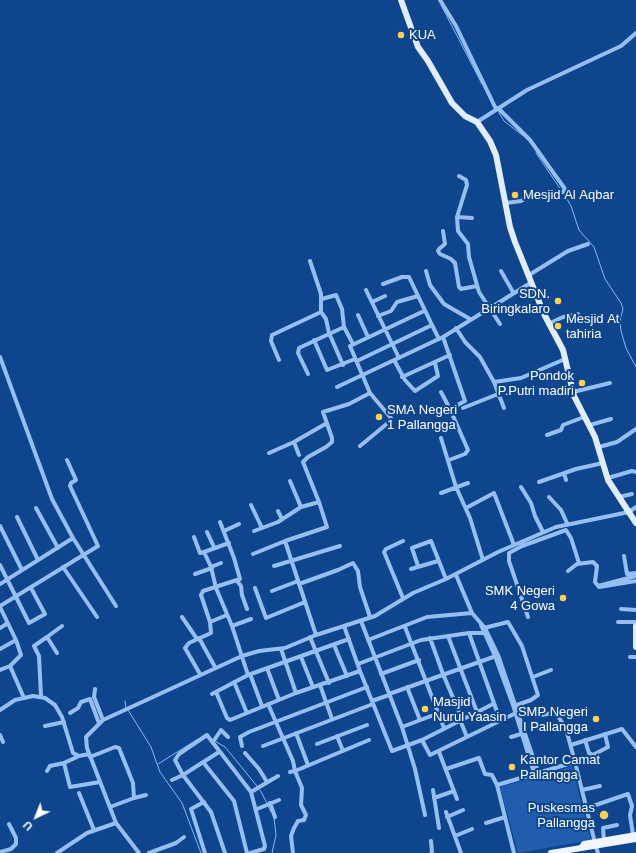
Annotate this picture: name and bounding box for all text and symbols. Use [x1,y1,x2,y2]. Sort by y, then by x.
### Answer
place label: KUA [409,27,436,43]
marker: KUA [396,30,406,40]
place label: Mesjid Al Aqbar [523,187,614,203]
marker: Mesjid Al Aqbar [510,190,520,200]
place label: SDN. Biringkalaro [481,286,550,317]
marker: SDN. Biringkalaro [553,296,563,306]
place label: Mesjid At tahiria [566,311,619,342]
marker: Mesjid At tahiria [553,321,563,331]
place label: Pondok P.Putri madiri [498,368,574,399]
marker: Pondok P.Putri madiri [577,378,587,388]
place label: SMA Negeri 1 Pallangga [387,402,457,433]
marker: SMA Negeri 1 Pallangga [374,412,384,422]
place label: SMK Negeri 4 Gowa [485,583,555,614]
marker: SMK Negeri 4 Gowa [558,593,568,603]
place label: Masjid Nurul Yaasin [433,694,506,725]
marker: Masjid Nurul Yaasin [420,704,430,714]
place label: SMP Negeri I Pallangga [518,704,588,735]
marker: SMP Negeri I Pallangga [591,714,601,724]
place label: Kantor Camat Pallangga [520,752,600,783]
marker: Kantor Camat Pallangga [507,762,517,772]
north arrow [16,797,56,837]
place label: Puskesmas Pallangga [528,800,595,831]
marker: Puskesmas Pallangga [598,809,610,821]
text: U [21,819,35,833]

